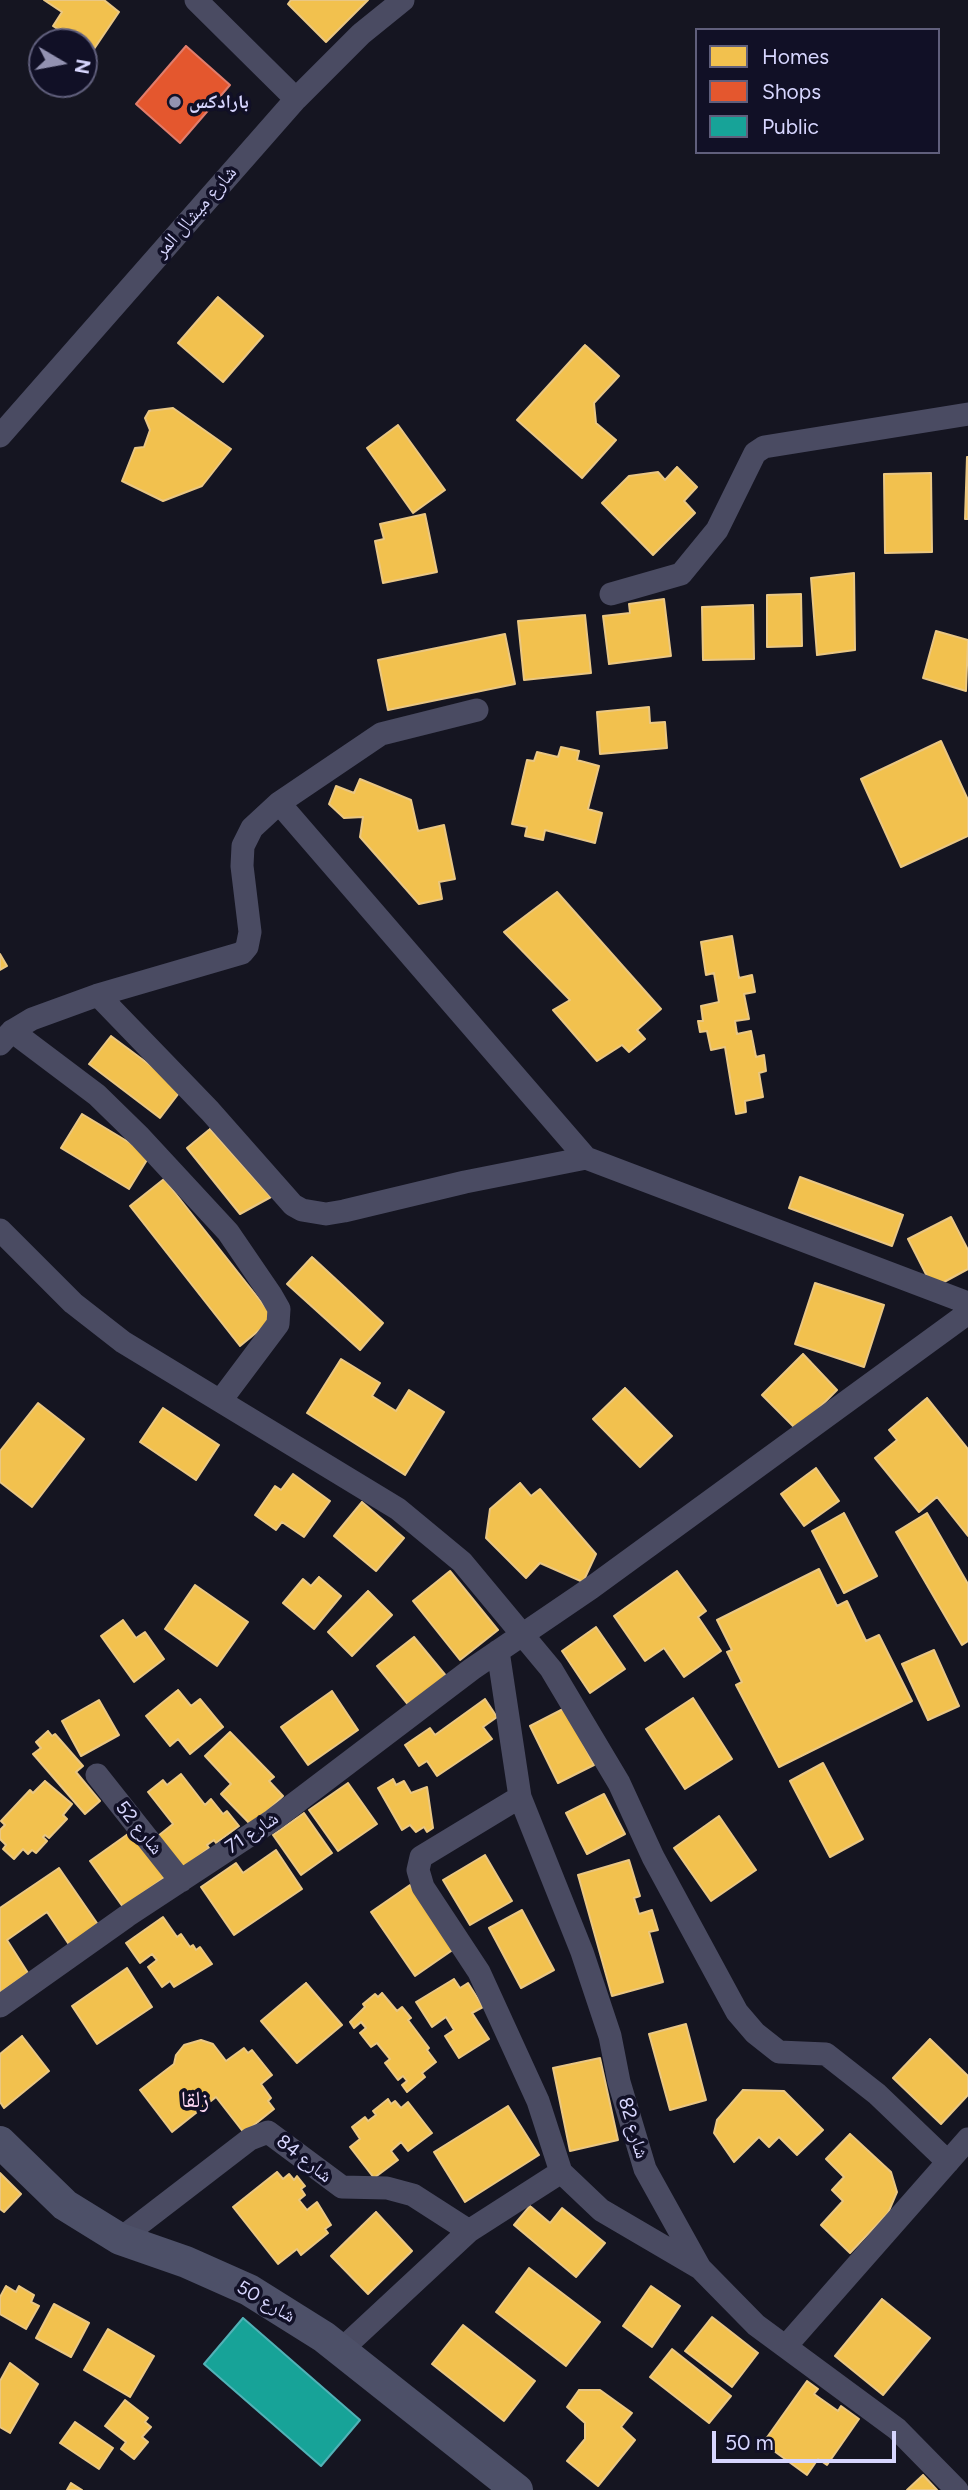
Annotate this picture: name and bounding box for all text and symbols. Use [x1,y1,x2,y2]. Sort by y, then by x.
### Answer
north arrow [28,28,98,98]
legend [695,28,940,154]
text: Homes [762,44,829,69]
text: N [70,57,95,76]
text: Shops [762,79,821,104]
place label: بارادكس [189,91,249,113]
marker: بارادكس [167,94,183,110]
text: Public [762,114,819,139]
street label: شارع ميشال المر [150,162,242,262]
street label: شارع 52 [111,1797,167,1859]
street label: شارع 71 [221,1807,283,1859]
district label: زلقا [181,2086,209,2114]
street label: شارع 82 [613,2094,653,2162]
street label: شارع 84 [272,2130,336,2188]
street label: شارع 50 [233,2276,299,2328]
scale bar [716,2416,900,2460]
text: 50 m [725,2430,774,2455]

